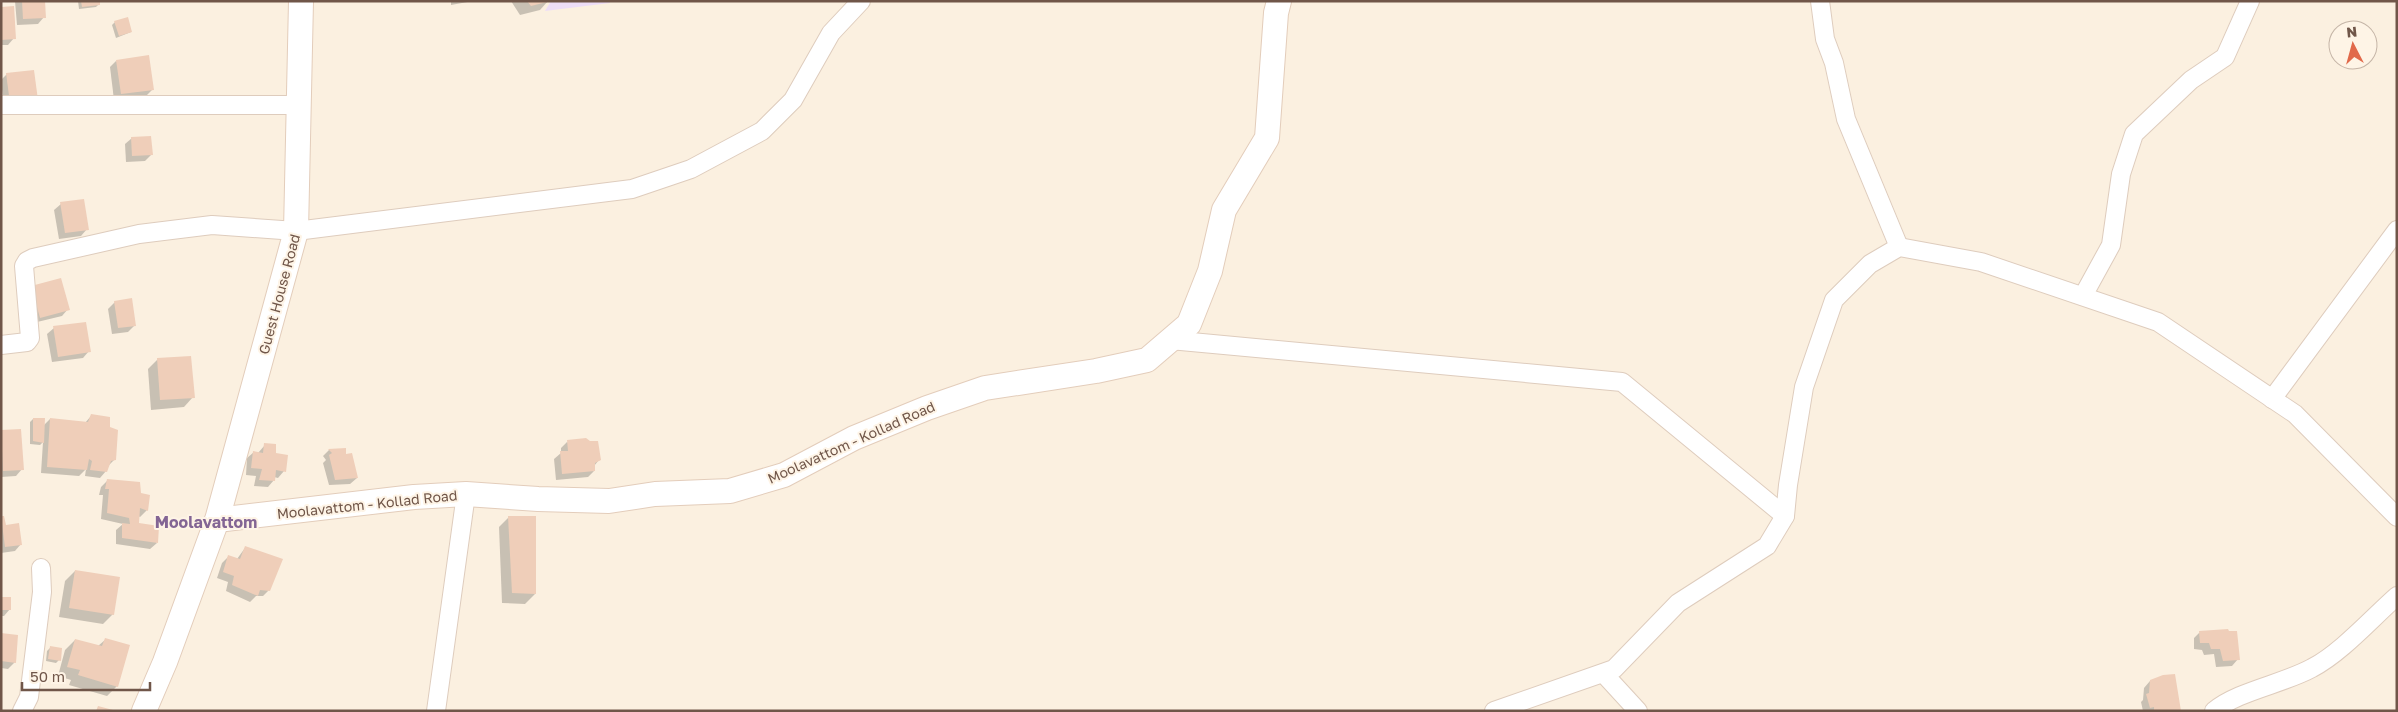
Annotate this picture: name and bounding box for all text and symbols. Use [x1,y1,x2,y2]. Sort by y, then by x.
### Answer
north arrow [2328,20,2378,70]
text: N [2345,23,2358,41]
street label: Guest House Road [255,232,303,356]
street label: Moolavattom - Kollad Road [765,397,937,487]
street label: Moolavattom - Kollad Road [276,486,458,522]
district label: Moolavattom [155,512,257,532]
scale bar [22,660,150,692]
text: 50 m [30,667,65,685]

